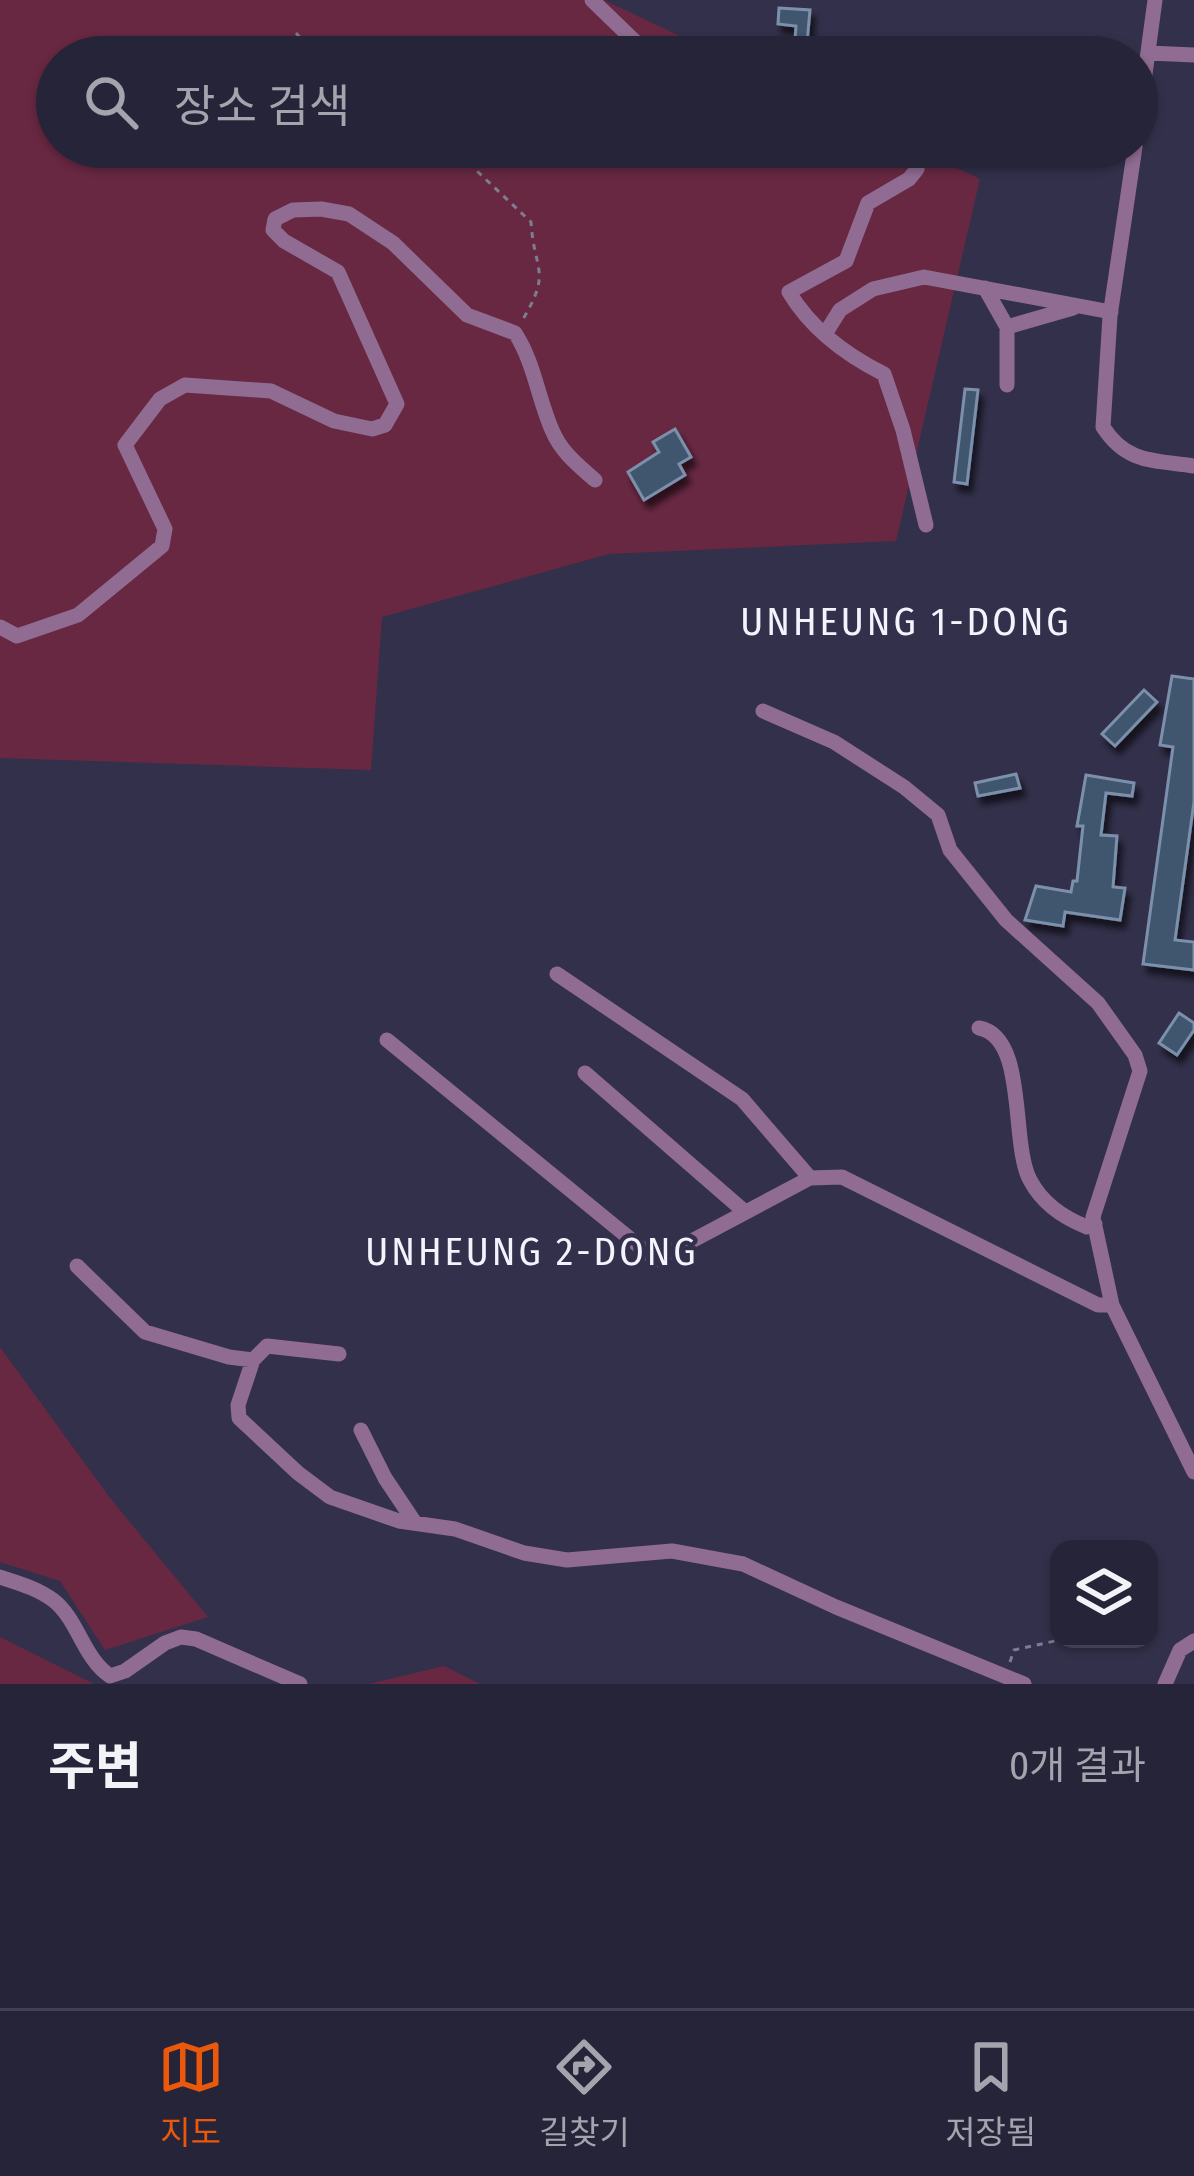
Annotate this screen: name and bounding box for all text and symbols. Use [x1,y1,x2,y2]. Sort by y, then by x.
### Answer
search box [36,36,1158,168]
icon: search [78,69,144,135]
text: 장소 검색 [174,80,350,134]
district label: UNHEUNG 1-DONG [740,599,1072,645]
district label: UNHEUNG 2-DONG [365,1229,699,1275]
map controls [1050,1540,1158,1648]
button: layers [1050,1540,1158,1648]
text: 주변 [48,1736,142,1798]
text: 0개 결과 [1009,1743,1146,1789]
tab: 지도 [158,2034,224,2154]
tab: 길찾기 [539,2034,630,2154]
tab: 저장됨 [945,2034,1036,2154]

